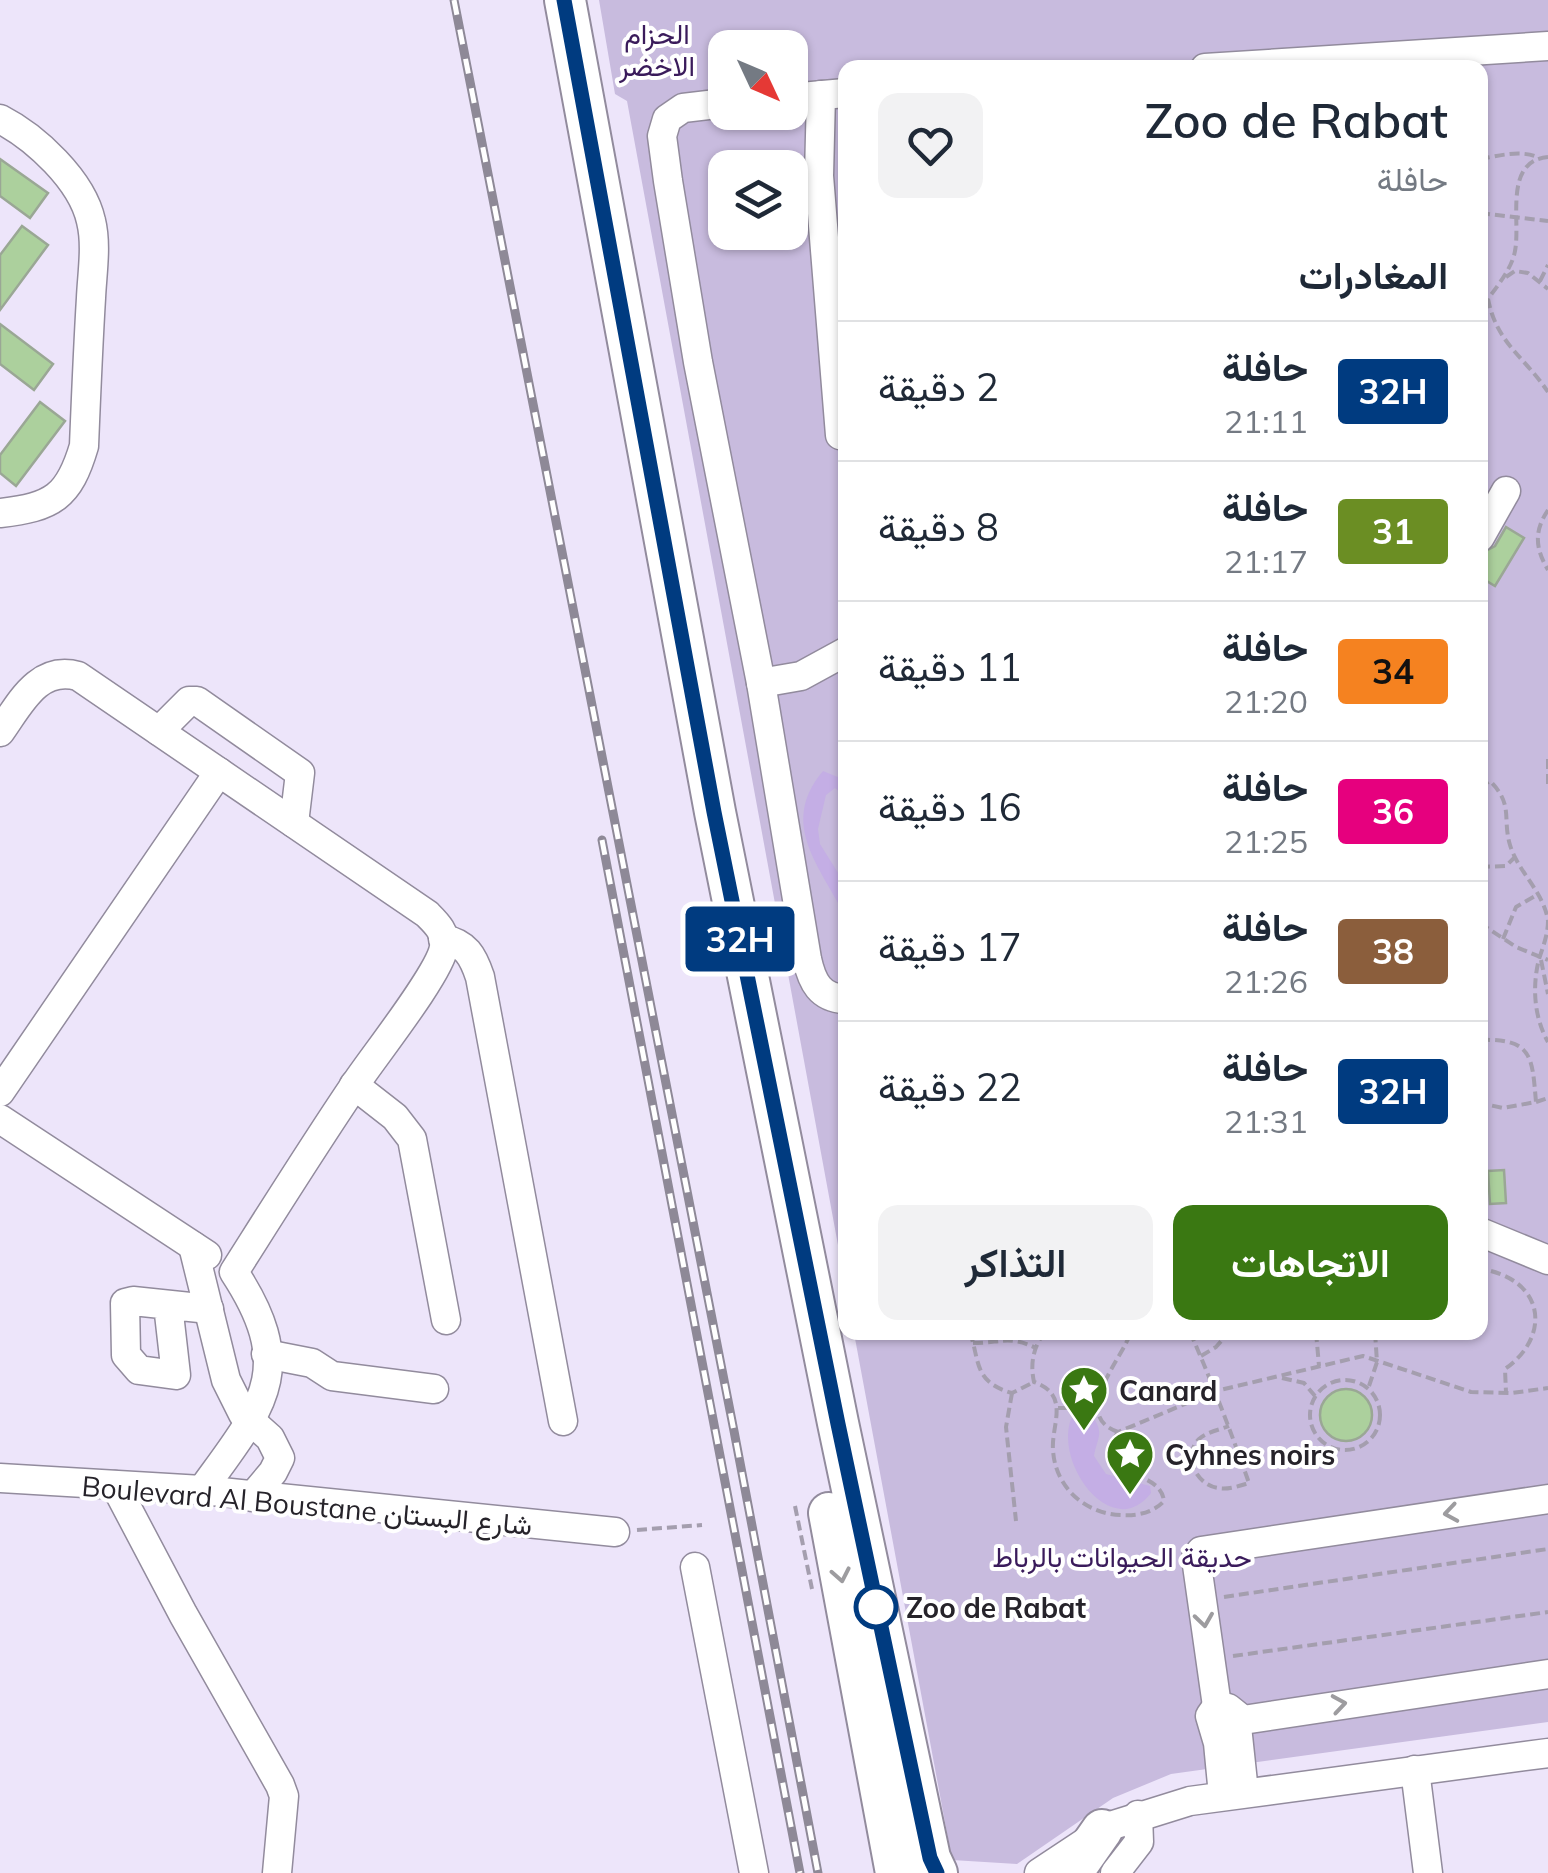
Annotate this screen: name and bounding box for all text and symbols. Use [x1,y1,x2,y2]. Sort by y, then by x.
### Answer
park label: الحزام الاخضر [618,16,695,84]
north arrow [708,30,808,130]
map controls [708,30,808,250]
text: Zoo de Rabat [1145,90,1448,150]
button: heart [878,93,983,198]
button: layers [708,150,808,250]
text: حافلة [1377,159,1448,199]
text: المغادرات [1299,251,1448,299]
text: حافلة [1222,343,1308,391]
text: 2 دقيقة [878,363,999,411]
text: 32H [1358,369,1428,413]
text: 21:11 [1224,401,1308,441]
text: حافلة [1222,483,1308,531]
text: 8 دقيقة [878,503,999,551]
text: 31 [1372,509,1414,553]
text: 21:17 [1224,541,1308,581]
text: حافلة [1222,623,1308,671]
text: 11 دقيقة [878,643,1021,691]
text: 34 [1372,649,1414,693]
text: 21:20 [1224,681,1308,721]
text: حافلة [1222,763,1308,811]
text: 16 دقيقة [878,783,1021,831]
text: 36 [1372,789,1414,833]
text: 21:25 [1224,821,1308,861]
text: حافلة [1222,903,1308,951]
line badge: 32H [682,906,798,972]
text: 32H [705,917,775,961]
text: 17 دقيقة [878,923,1021,971]
text: 38 [1372,929,1414,973]
text: 21:26 [1224,961,1308,1001]
text: حافلة [1222,1043,1308,1091]
text: 22 دقيقة [878,1063,1021,1111]
text: 32H [1358,1069,1428,1113]
text: 21:31 [1224,1101,1308,1141]
button: التذاكر [878,1205,1153,1320]
button: الاتجاهات [1173,1205,1448,1320]
place icon: Canard [1058,1364,1110,1432]
place label: Canard [1119,1373,1217,1408]
place icon: Cyhnes noirs [1104,1428,1156,1496]
place label: Cyhnes noirs [1165,1437,1335,1472]
street label: Boulevard Al Boustane شارع البستان [80,1468,534,1544]
one-way arrow [1443,1501,1460,1522]
park label: حديقة الحيوانات بالرباط [992,1539,1252,1575]
one-way arrow [830,1567,851,1583]
marker: Zoo de Rabat [855,1586,897,1628]
place label: Zoo de Rabat [906,1590,1086,1625]
one-way arrow [1193,1611,1214,1628]
one-way arrow [1331,1694,1348,1715]

